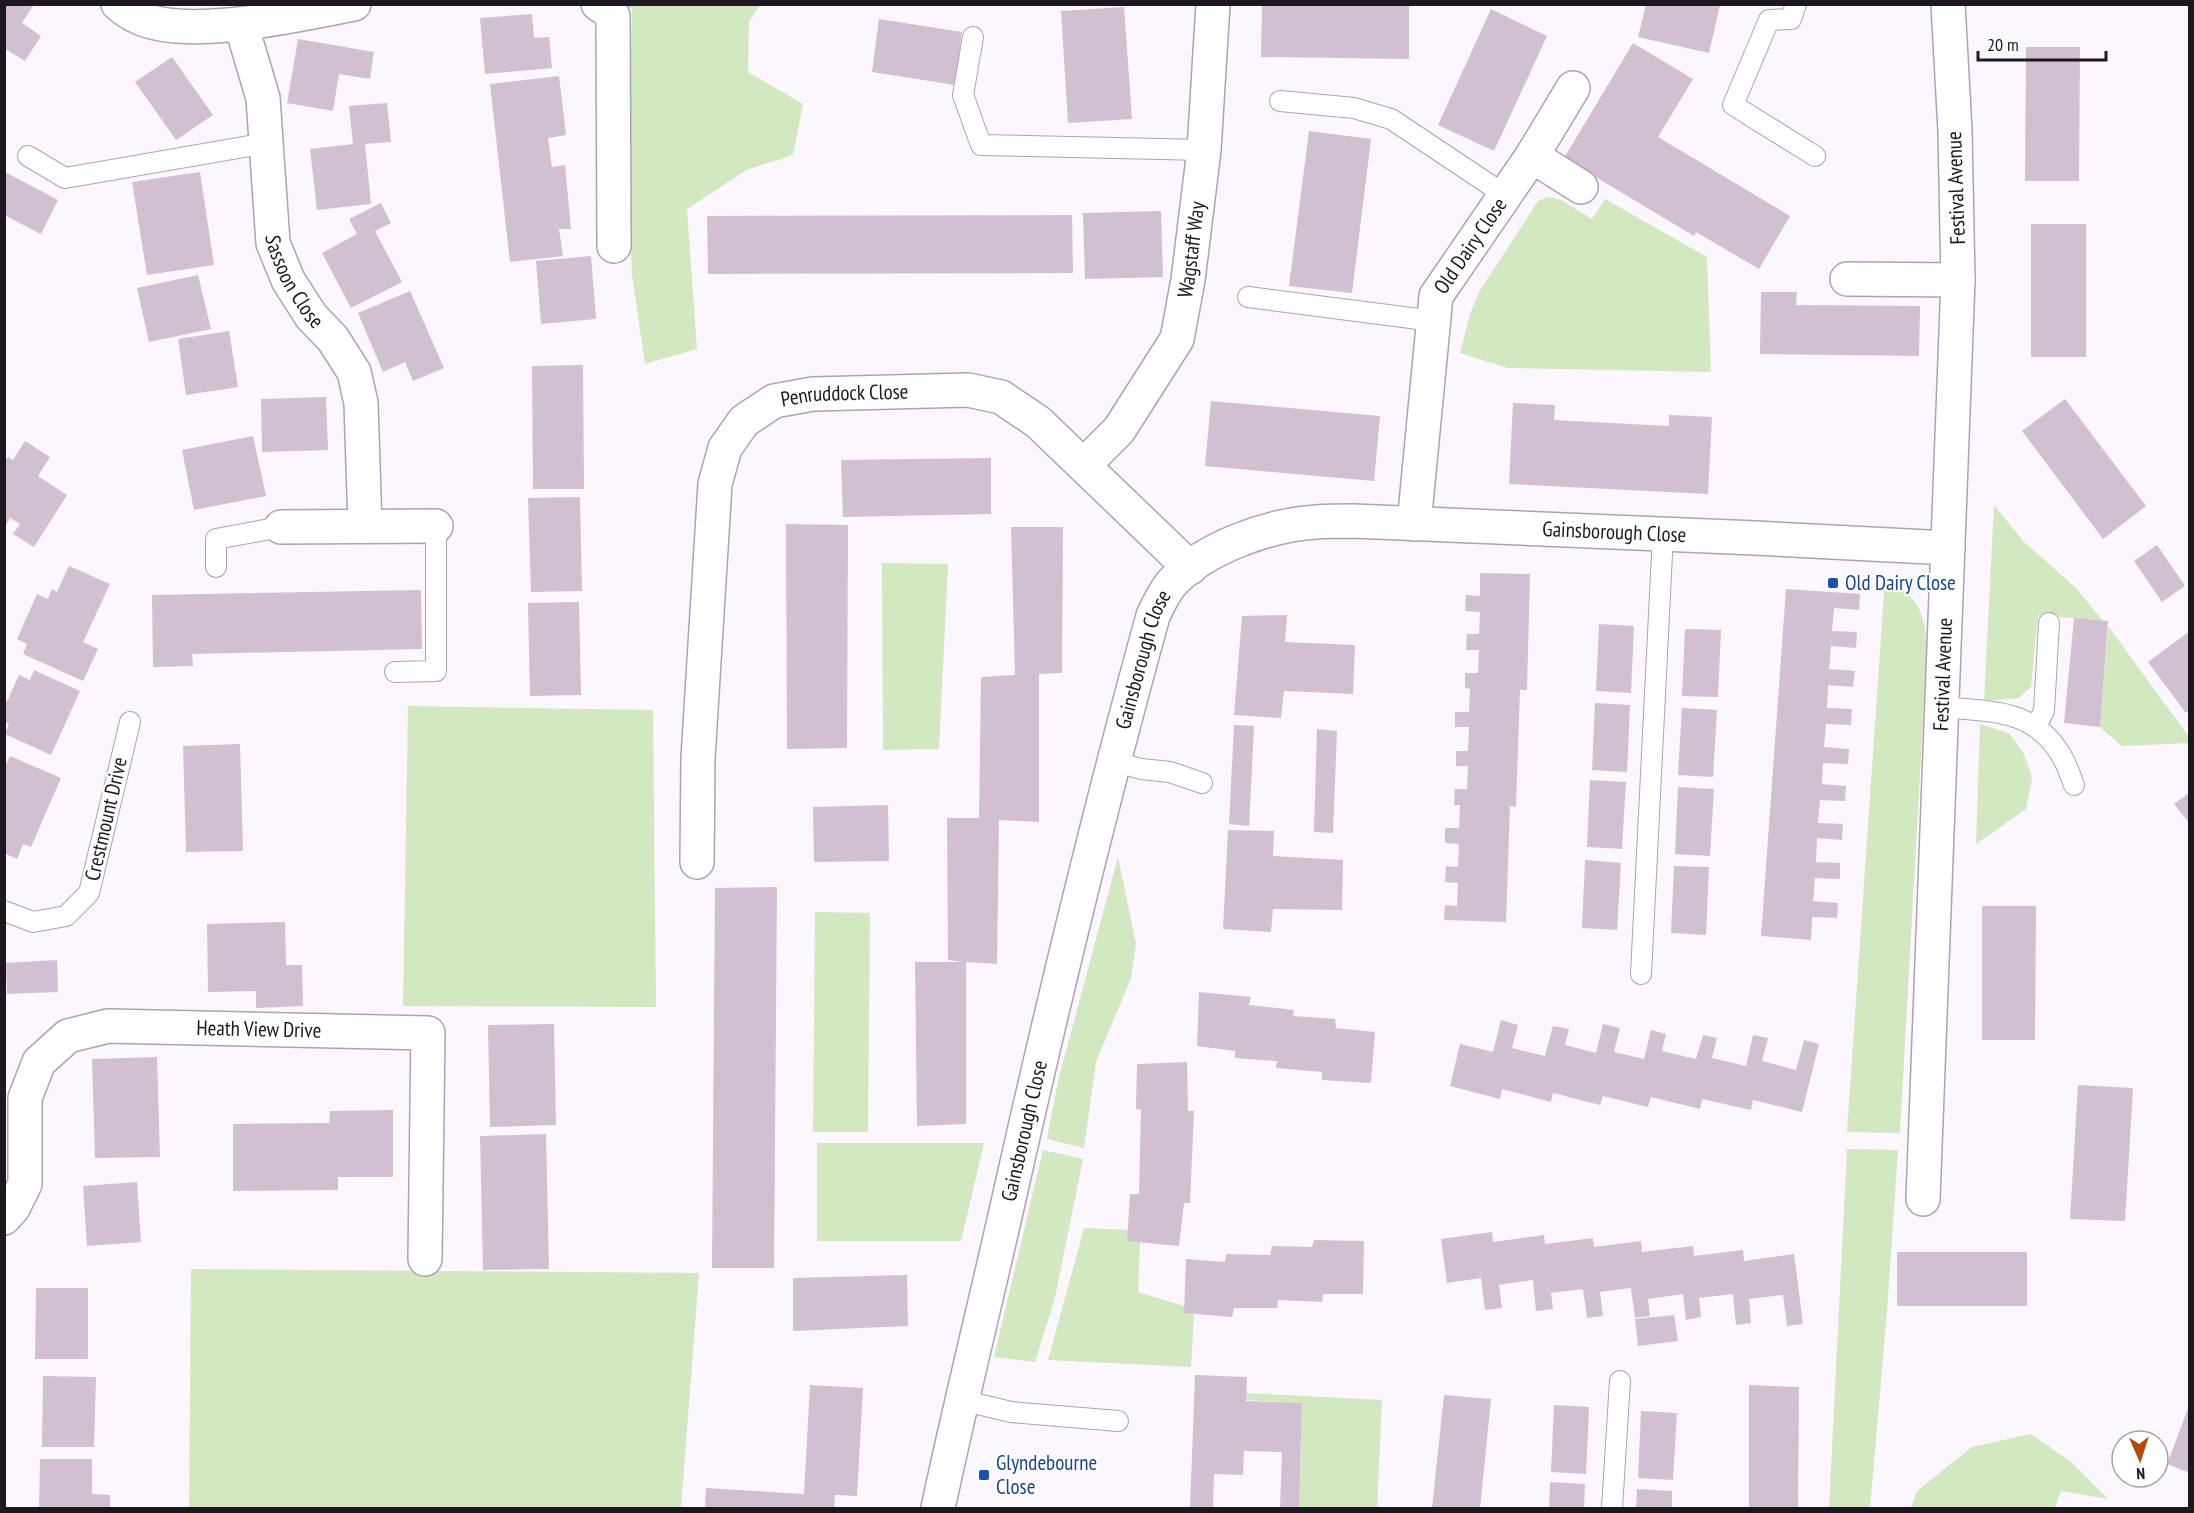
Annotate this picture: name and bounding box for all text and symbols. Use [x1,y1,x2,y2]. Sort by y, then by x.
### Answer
scale bar [1978,24,2106,62]
text: 20 m [1987,33,2019,56]
street label: Festival Avenue [1940,131,1971,245]
street label: Old Dairy Close [1428,192,1513,299]
street label: Wagstaff Way [1171,200,1211,300]
street label: Sassoon Close [259,234,330,334]
street label: Penruddock Close [778,378,909,413]
street label: Gainsborough Close [1542,515,1687,548]
place label: Old Dairy Close [1845,569,1956,596]
marker: Old Dairy Close [1826,576,1840,590]
street label: Gainsborough Close [1109,585,1177,732]
street label: Festival Avenue [1927,617,1958,732]
street label: Crestmount Drive [78,754,133,883]
street label: Heath View Drive [196,1014,322,1044]
street label: Gainsborough Close [995,1057,1053,1204]
north arrow [2110,1429,2170,1489]
place label: Glyndebourne Close [996,1449,1097,1500]
text: N [2136,1464,2146,1484]
marker: Glyndebourne Close [977,1468,991,1482]

